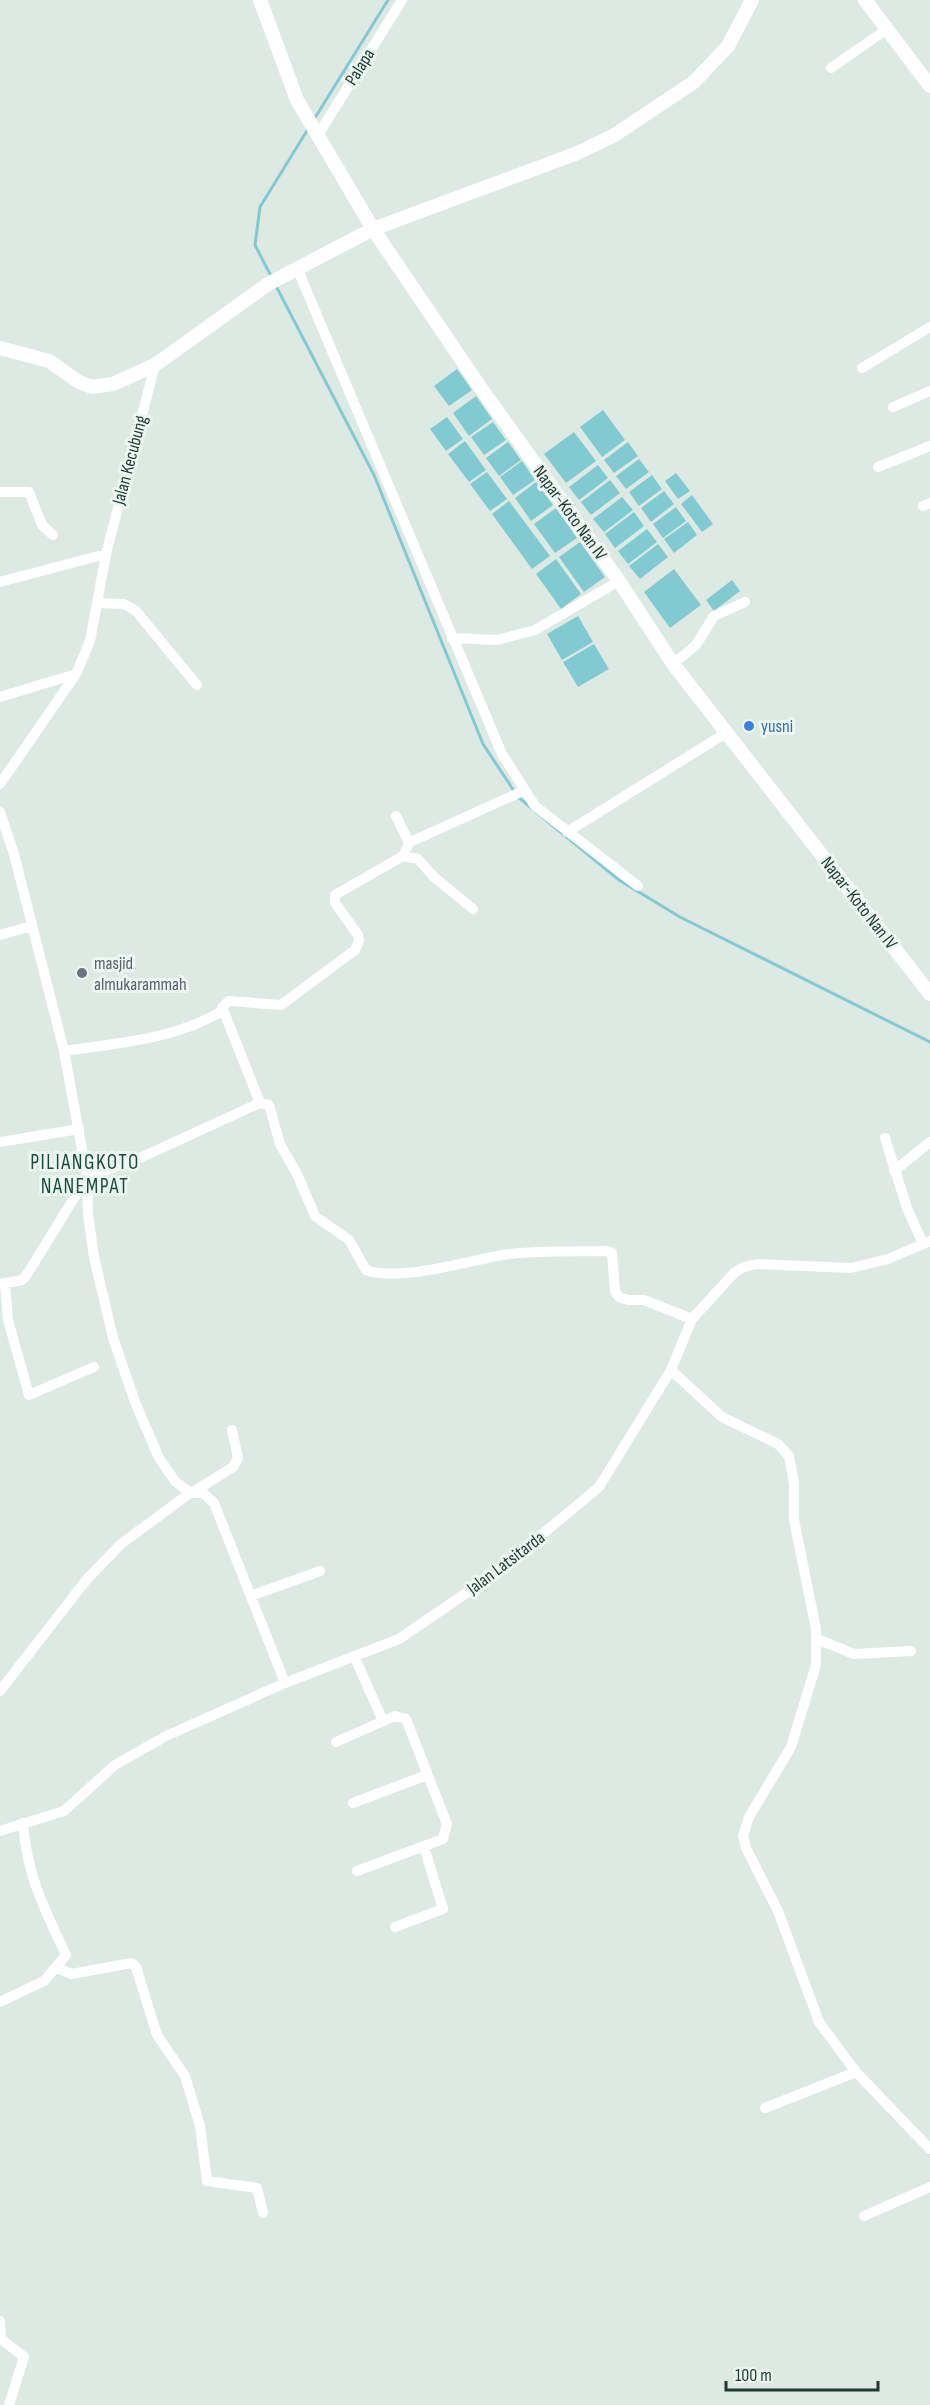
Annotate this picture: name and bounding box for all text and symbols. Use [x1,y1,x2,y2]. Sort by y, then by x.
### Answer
street label: Palapa [341,45,379,89]
street label: Jalan Kecubung [108,413,152,508]
street label: Napar-Koto Nan IV [529,462,611,564]
place label: yusni [761,716,793,737]
marker: yusni [742,719,756,733]
street label: Napar-Koto Nan IV [816,853,902,953]
place label: masjid almukarammah [94,953,187,995]
marker: masjid almukarammah [75,966,89,980]
district label: PILIANGKOTO NANEMPAT [30,1150,140,1199]
street label: Jalan Latsitarda [462,1527,549,1600]
scale bar [726,2354,878,2392]
text: 100 m [735,2365,772,2386]

